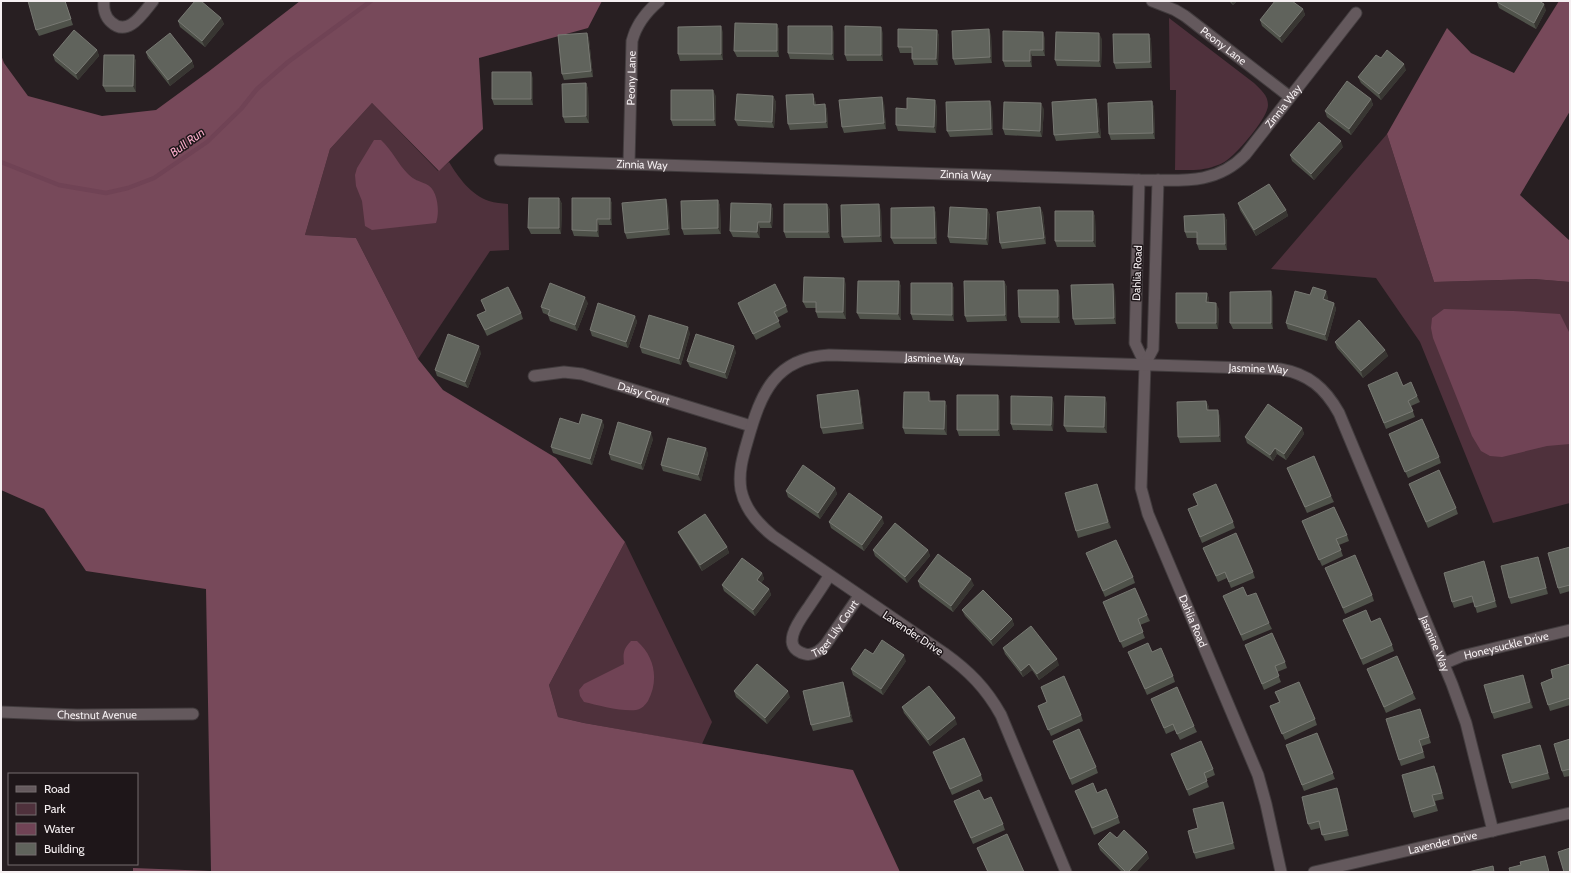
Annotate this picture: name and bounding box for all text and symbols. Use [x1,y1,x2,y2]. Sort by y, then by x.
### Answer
street label: Peony Lane [1198,24,1250,68]
street label: Peony Lane [623,50,639,105]
street label: Zinnia Way [1262,81,1305,131]
water label: Bull Run [167,124,207,160]
street label: Zinnia Way [616,157,668,172]
street label: Zinnia Way [940,167,992,182]
street label: Dahlia Road [1129,245,1145,301]
street label: Jasmine Way [904,350,965,366]
street label: Jasmine Way [1227,360,1290,378]
street label: Daisy Court [616,378,672,408]
street label: Dahlia Road [1176,592,1210,649]
street label: Tiger Lily Court [809,597,861,660]
street label: Lavender Drive [880,608,946,659]
street label: Jasmine Way [1417,613,1453,674]
street label: Honeysuckle Drive [1462,628,1550,662]
street label: Chestnut Avenue [57,707,137,722]
legend [8,773,138,865]
text: Road [44,781,70,796]
text: Park [44,801,66,816]
text: Water [44,821,75,836]
street label: Lavender Drive [1407,828,1479,857]
text: Building [44,841,86,856]

